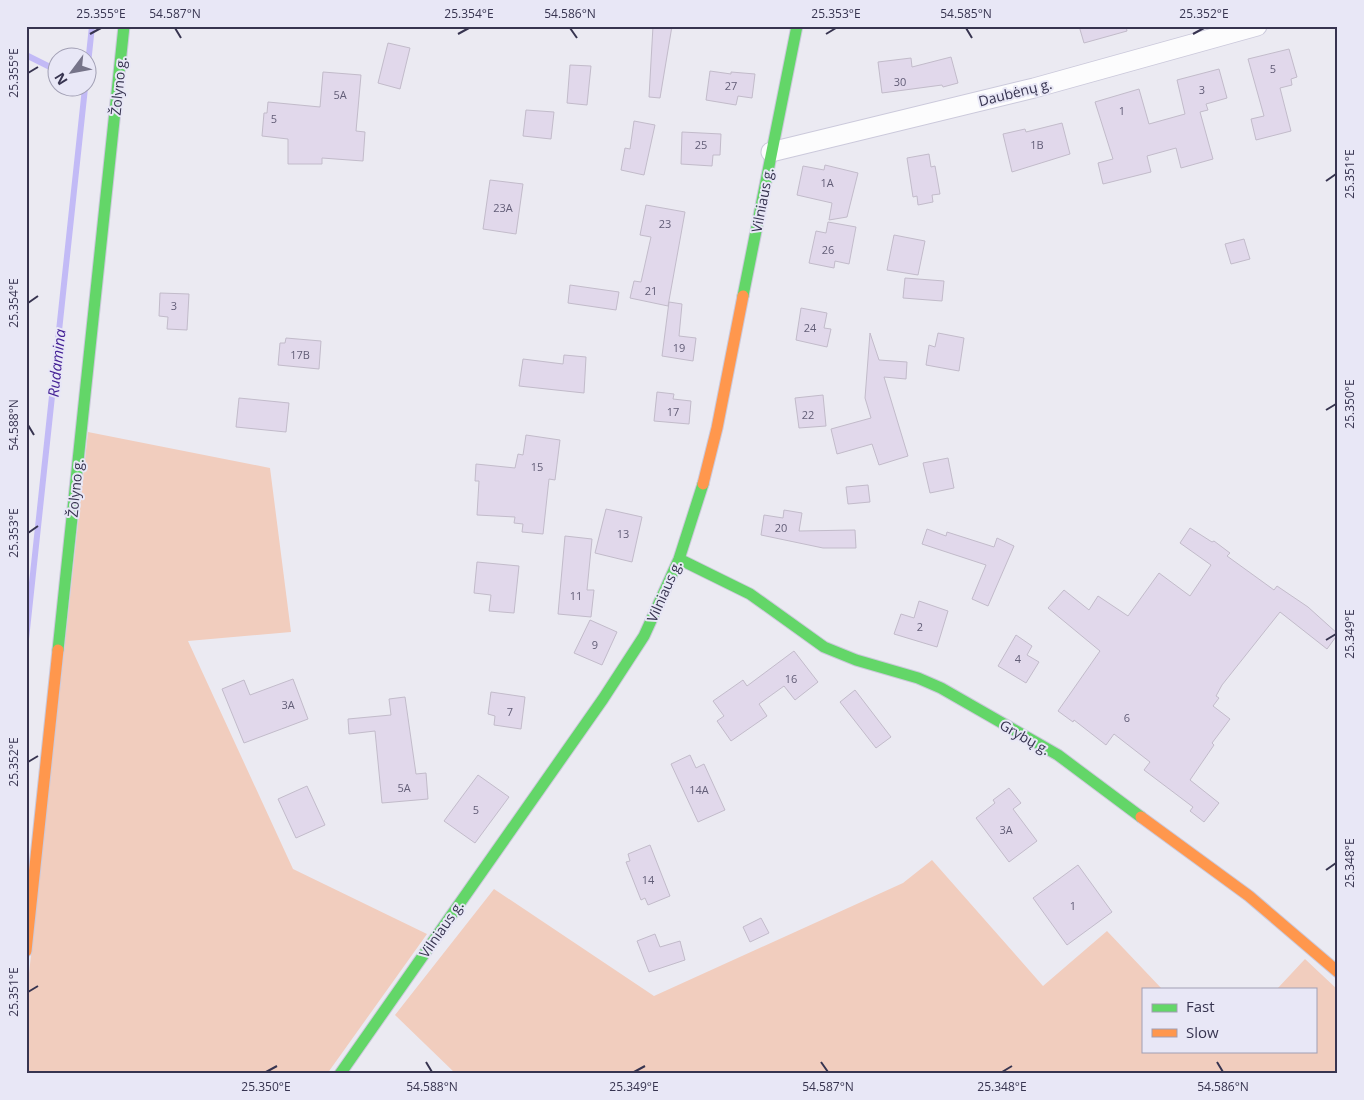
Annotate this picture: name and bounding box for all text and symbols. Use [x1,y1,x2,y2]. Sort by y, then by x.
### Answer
text: 25.355°E [76,5,126,22]
text: 54.587°N [149,5,201,22]
text: 25.354°E [444,5,494,22]
text: 54.586°N [544,5,596,22]
text: 25.353°E [811,5,861,22]
text: 54.585°N [940,5,992,22]
text: 25.352°E [1179,5,1229,22]
text: 25.355°E [5,48,22,98]
north arrow [48,48,98,98]
street label: Žolyno g. [105,56,131,116]
house number: 5 [1270,61,1276,76]
text: N [49,69,72,89]
house number: 30 [894,74,906,89]
street label: Daubėnų g. [976,74,1054,110]
house number: 27 [725,78,737,93]
house number: 3 [1199,82,1205,97]
house number: 5A [333,87,347,102]
house number: 1 [1119,103,1125,118]
house number: 5 [271,111,277,126]
house number: 25 [695,137,707,152]
house number: 1B [1030,137,1044,152]
text: 25.351°E [1341,149,1358,199]
street label: Vilniaus g. [746,166,778,234]
house number: 1A [820,175,834,190]
house number: 23A [493,200,513,215]
house number: 23 [659,216,671,231]
house number: 26 [822,242,834,257]
text: 25.354°E [5,278,22,328]
house number: 21 [645,283,657,298]
house number: 3 [171,298,177,313]
house number: 24 [804,320,817,335]
water label: Rudamina [42,327,70,398]
house number: 19 [673,340,685,355]
house number: 17B [290,347,310,362]
text: 25.350°E [1341,379,1358,429]
text: 54.588°N [5,399,22,451]
house number: 17 [667,404,679,419]
house number: 22 [802,407,814,422]
street label: Žolyno g. [62,458,88,518]
house number: 15 [531,459,543,474]
text: 25.353°E [5,508,22,558]
house number: 20 [775,520,787,535]
house number: 13 [617,526,629,541]
street label: Vilniaus g. [642,557,686,625]
house number: 11 [570,588,582,603]
text: 25.349°E [1341,609,1358,659]
house number: 2 [917,619,923,634]
house number: 9 [592,637,598,652]
house number: 4 [1015,651,1022,666]
house number: 16 [785,671,797,686]
house number: 3A [281,697,295,712]
house number: 7 [507,704,513,719]
house number: 6 [1124,710,1130,725]
street label: Grybų g. [996,715,1054,759]
text: 25.352°E [5,737,22,787]
house number: 5A [397,780,411,795]
house number: 14A [689,782,709,797]
house number: 5 [473,802,479,817]
house number: 3A [999,822,1013,837]
text: 25.348°E [1341,838,1358,888]
house number: 14 [642,872,655,887]
street label: Vilniaus g. [414,897,468,961]
house number: 1 [1070,898,1076,913]
text: 25.351°E [5,967,22,1017]
legend [1142,988,1316,1052]
text: Fast [1186,996,1215,1016]
text: Slow [1186,1022,1219,1042]
text: 25.350°E [241,1078,291,1095]
text: 54.588°N [406,1078,458,1095]
text: 25.349°E [609,1078,659,1095]
text: 54.587°N [802,1078,854,1095]
text: 25.348°E [977,1078,1027,1095]
text: 54.586°N [1197,1078,1249,1095]

